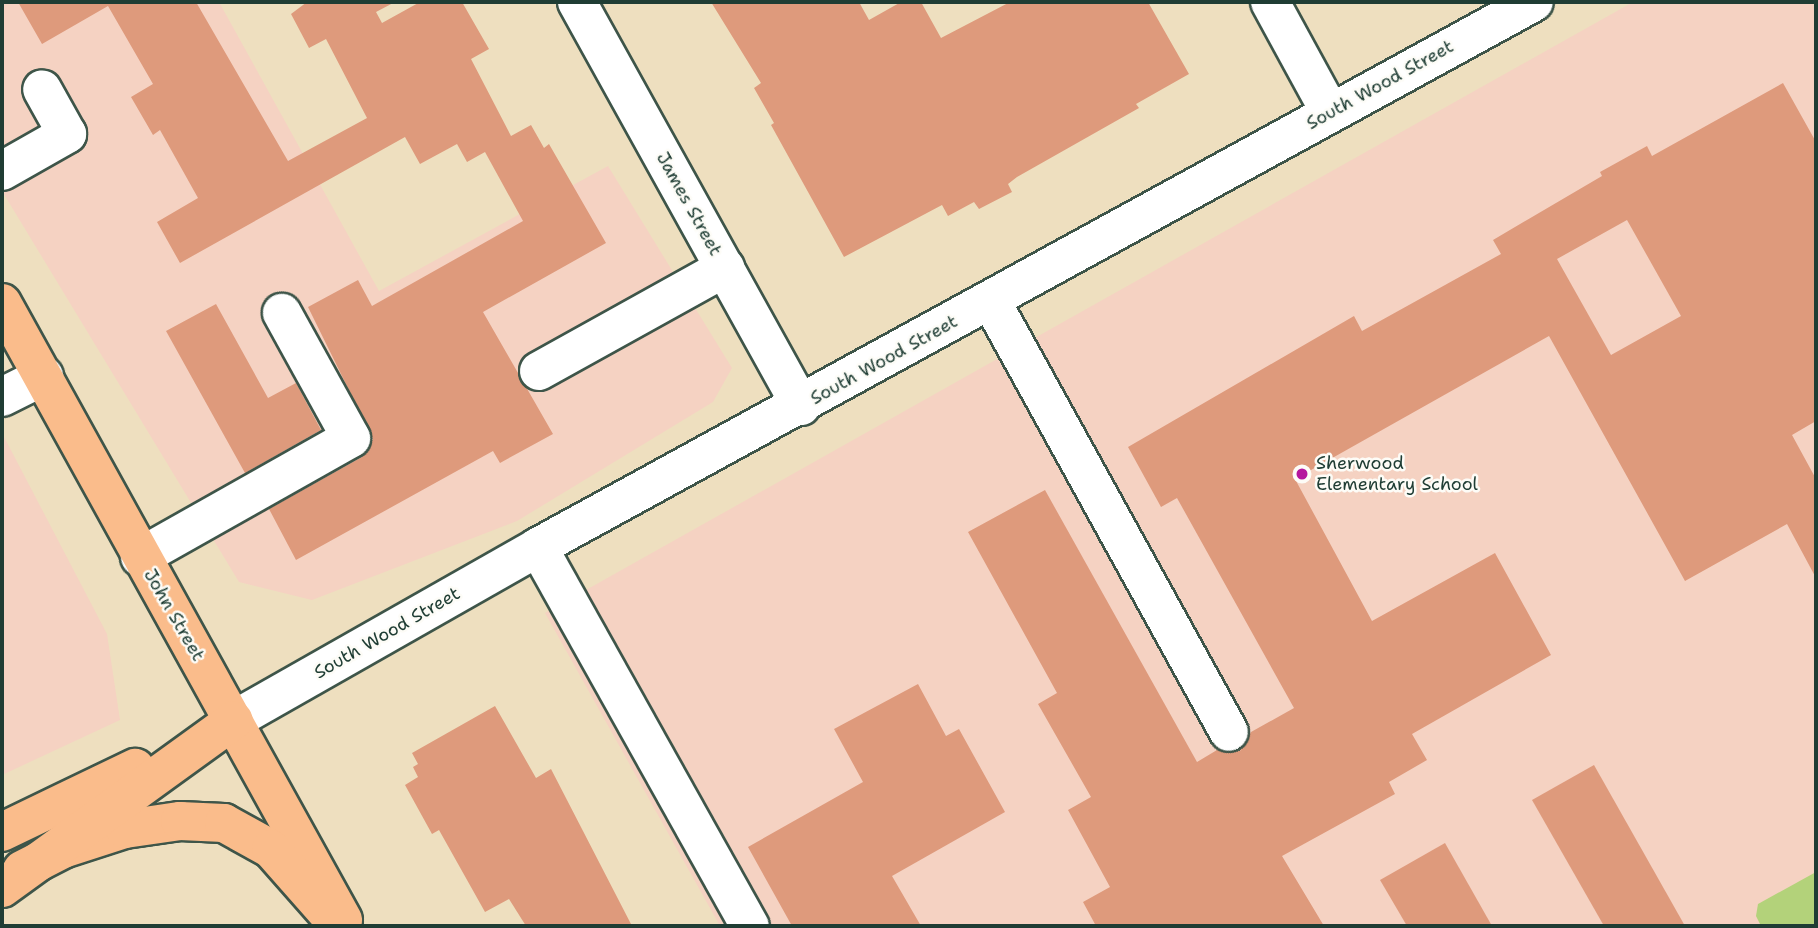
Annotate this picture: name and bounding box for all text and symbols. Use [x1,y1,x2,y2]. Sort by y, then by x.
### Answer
street label: South Wood Street [1303,36,1457,134]
street label: James Street [652,148,726,260]
street label: South Wood Street [807,311,961,409]
place label: Sherwood Elementary School [1316,453,1478,496]
marker: Sherwood Elementary School [1294,466,1310,482]
street label: John Street [139,565,209,665]
street label: South Wood Street [310,582,464,684]

